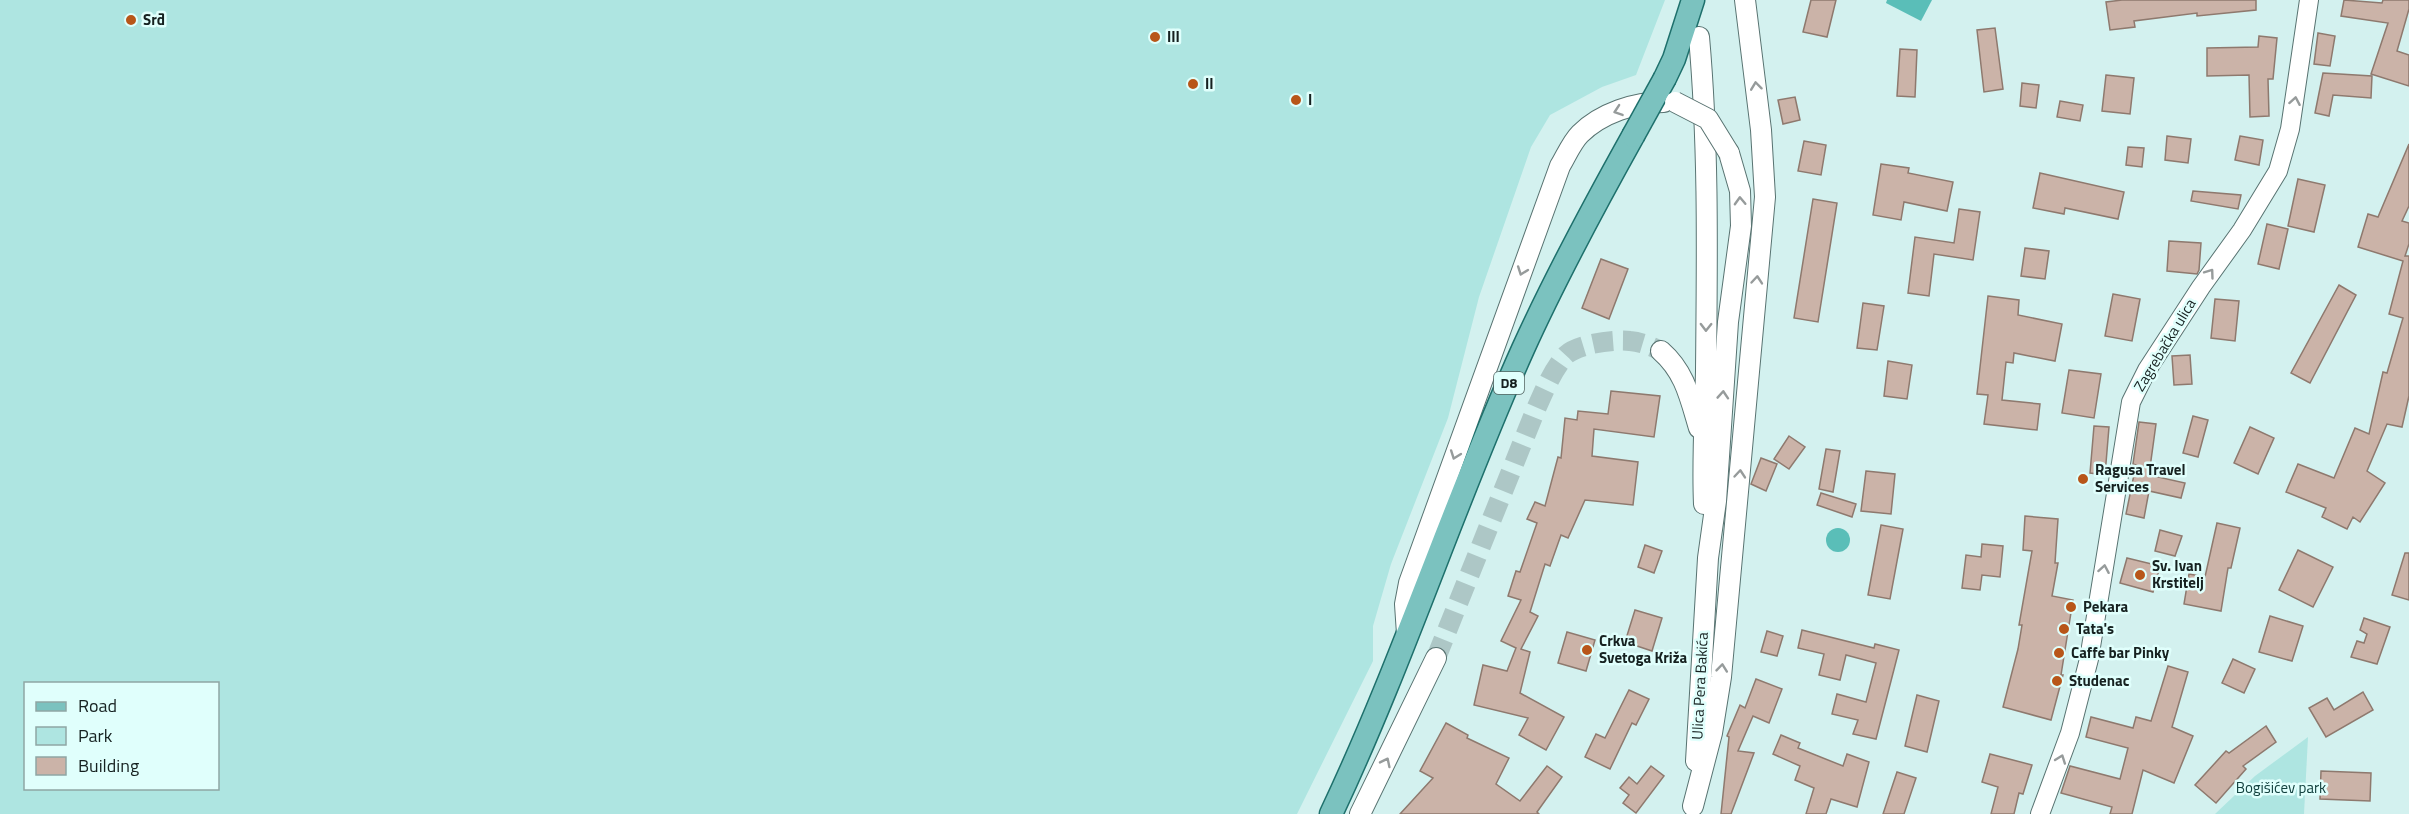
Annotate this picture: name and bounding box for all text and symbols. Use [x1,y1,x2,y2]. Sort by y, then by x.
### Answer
place label: Srđ [143,8,165,31]
marker: Srđ [124,13,138,27]
place label: III [1167,25,1180,48]
marker: III [1148,30,1162,44]
place label: II [1205,72,1214,95]
marker: II [1186,77,1200,91]
one-way arrow [1750,81,1762,90]
place label: I [1308,88,1312,111]
marker: I [1289,93,1303,107]
one-way arrow [2288,96,2300,106]
one-way arrow [1613,104,1624,117]
one-way arrow [1734,197,1747,206]
one-way arrow [1516,265,1529,276]
one-way arrow [2203,269,2214,280]
one-way arrow [1750,275,1763,284]
street label: Zagrebačka ulica [2128,294,2202,395]
one-way arrow [1700,322,1712,331]
road number: D8 [1494,372,1524,394]
one-way arrow [1716,390,1729,400]
one-way arrow [1450,448,1462,459]
place label: Ragusa Travel Services [2095,458,2186,498]
one-way arrow [1733,470,1746,479]
marker: Ragusa Travel Services [2076,472,2090,486]
place label: Sv. Ivan Krstitelj [2152,554,2204,594]
one-way arrow [2097,565,2110,575]
marker: Sv. Ivan Krstitelj [2133,568,2147,582]
place label: Pekara [2083,595,2128,618]
marker: Pekara [2064,600,2078,614]
place label: Tata's [2076,617,2114,640]
marker: Tata's [2057,622,2071,636]
place label: Crkva Svetoga Križa [1599,629,1688,669]
street label: Ulica Pera Bakića [1685,631,1714,740]
place label: Caffe bar Pinky [2071,641,2170,664]
marker: Crkva Svetoga Križa [1580,643,1594,657]
marker: Caffe bar Pinky [2052,646,2066,660]
one-way arrow [1715,664,1728,673]
place label: Studenac [2069,669,2130,692]
marker: Studenac [2050,674,2064,688]
legend [24,682,219,790]
text: Road [78,692,117,719]
text: Park [78,722,113,749]
text: Building [78,752,139,779]
one-way arrow [2053,754,2066,765]
one-way arrow [1379,757,1390,768]
park label: Bogišićev park [2236,776,2326,799]

